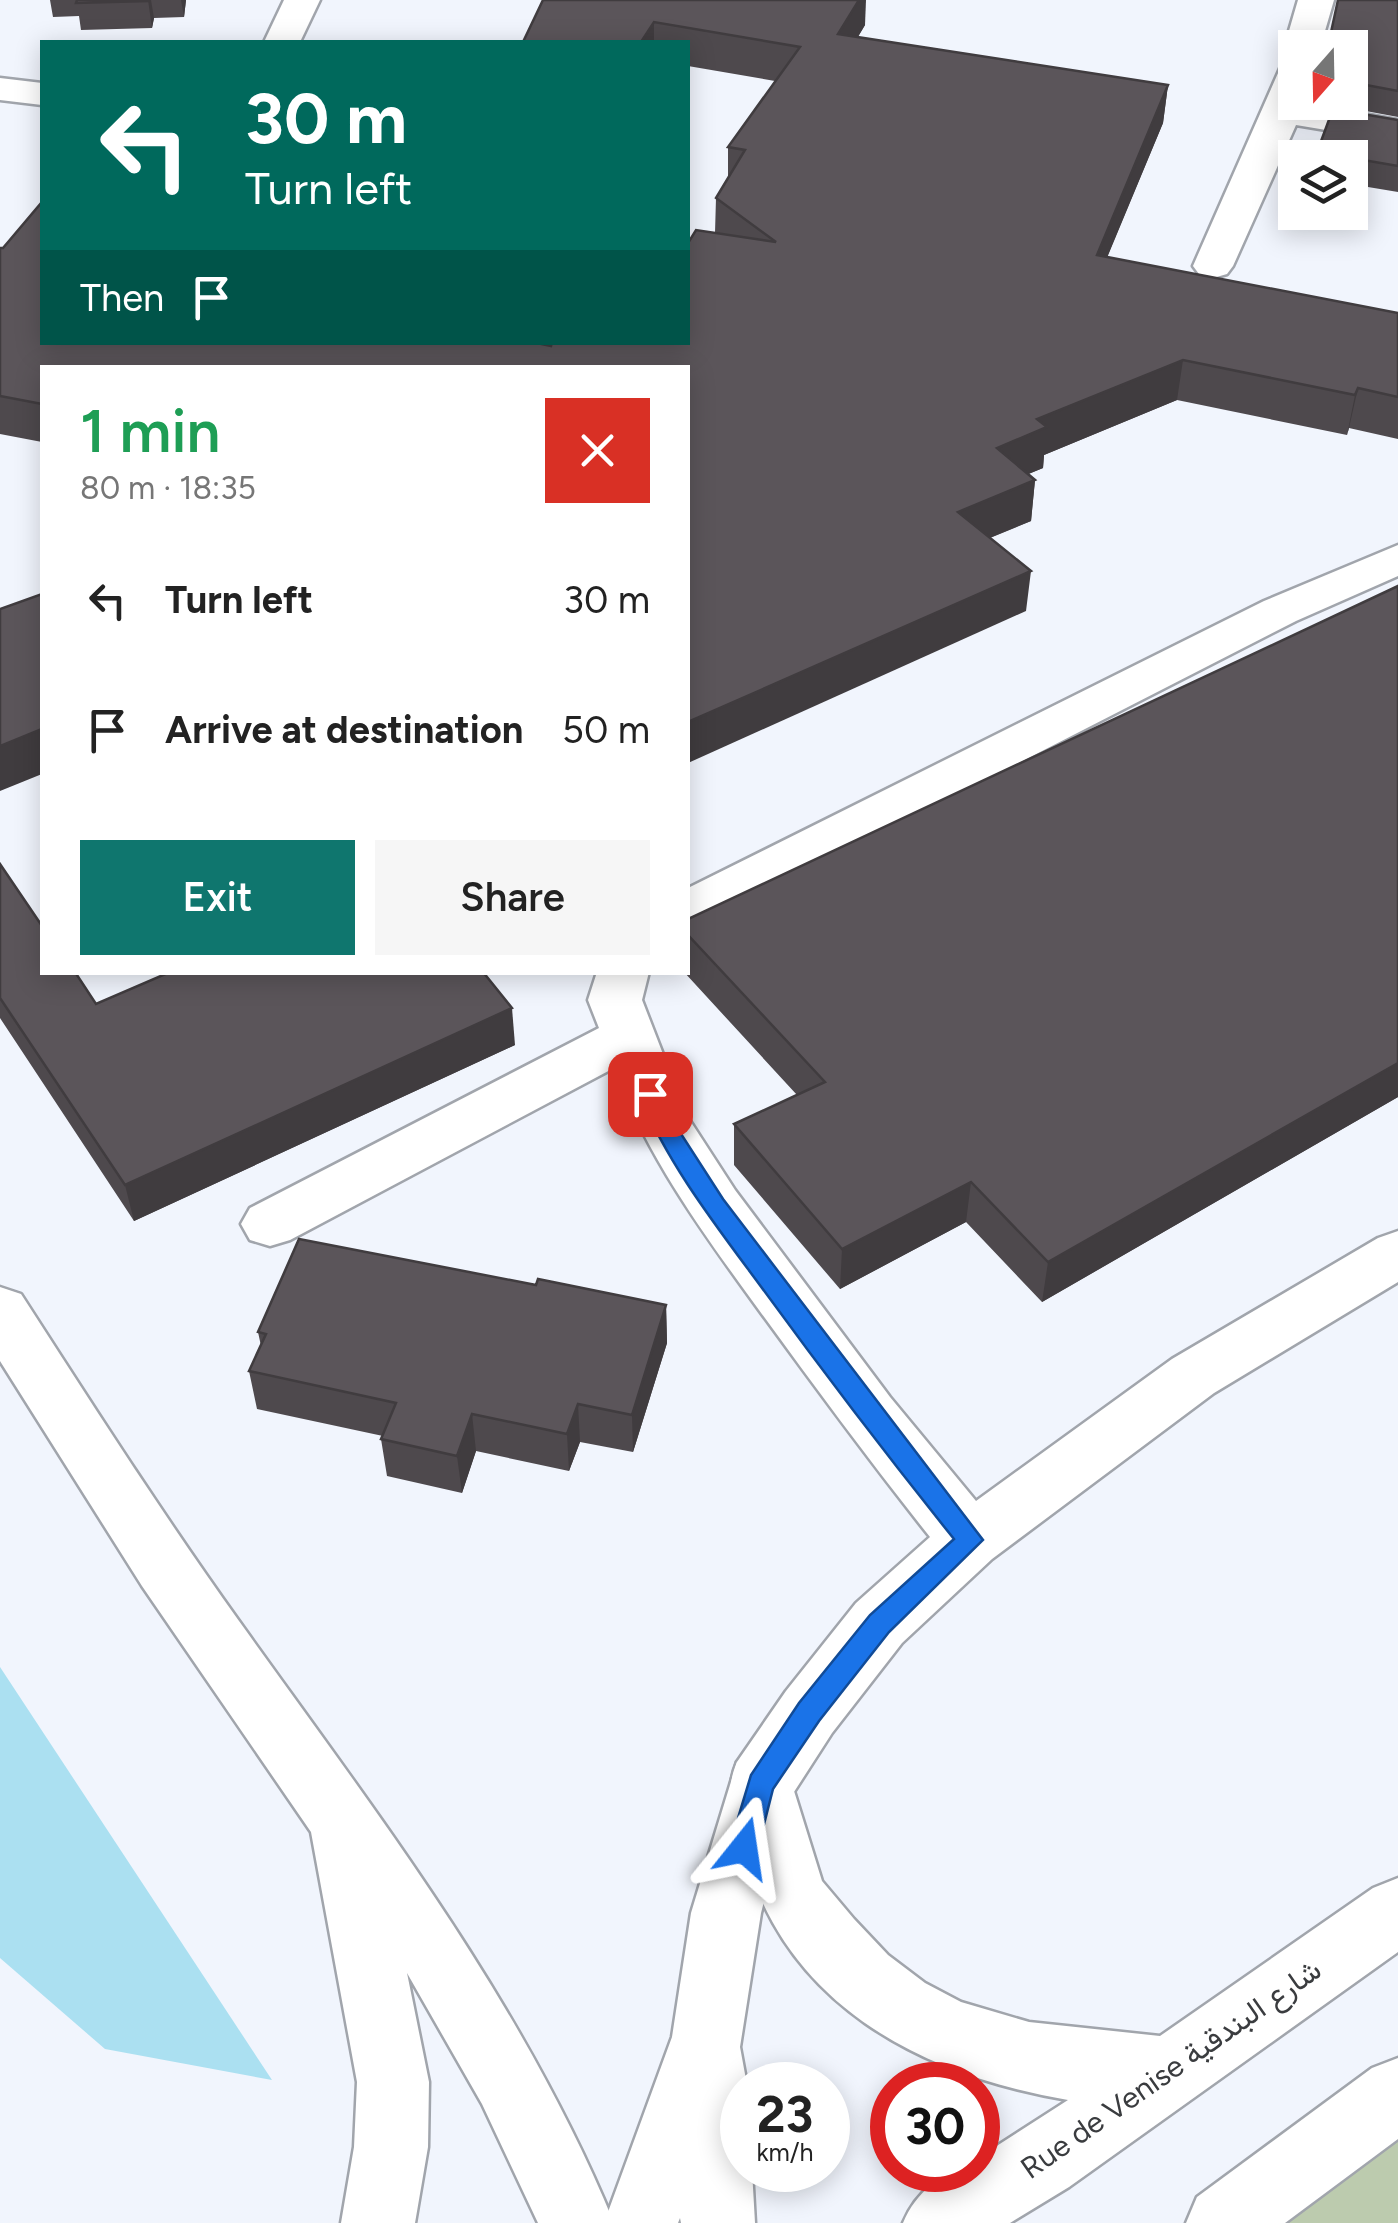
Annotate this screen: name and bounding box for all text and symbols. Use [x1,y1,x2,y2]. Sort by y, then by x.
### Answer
north arrow [1278,30,1368,120]
map controls [1278,30,1368,230]
text: 30 m [245,76,407,161]
icon: left [80,80,210,210]
button: layers [1278,140,1368,230]
text: Turn left [245,161,412,215]
icon: arrive [184,270,239,325]
text: Then [80,275,164,321]
text: 1 min [80,395,220,467]
button: close [545,398,650,503]
text: 80 m · 18:35 [80,469,256,507]
icon: left [80,573,135,628]
text: Turn left [165,577,313,623]
text: 30 m [563,577,650,623]
icon: arrive [80,703,135,758]
text: Arrive at destination [165,707,523,753]
text: 50 m [562,707,650,753]
button: Exit [80,840,355,955]
button: Share [375,840,650,955]
pin [608,1052,693,1137]
icon: arrive [623,1067,678,1122]
position arrow [692,1796,796,1900]
street label: Rue de Venise شارع البندقية [1013,1951,1329,2188]
speed limit sign: 30 [870,2062,1000,2192]
text: 23 [757,2084,813,2145]
text: km/h [756,2137,814,2167]

